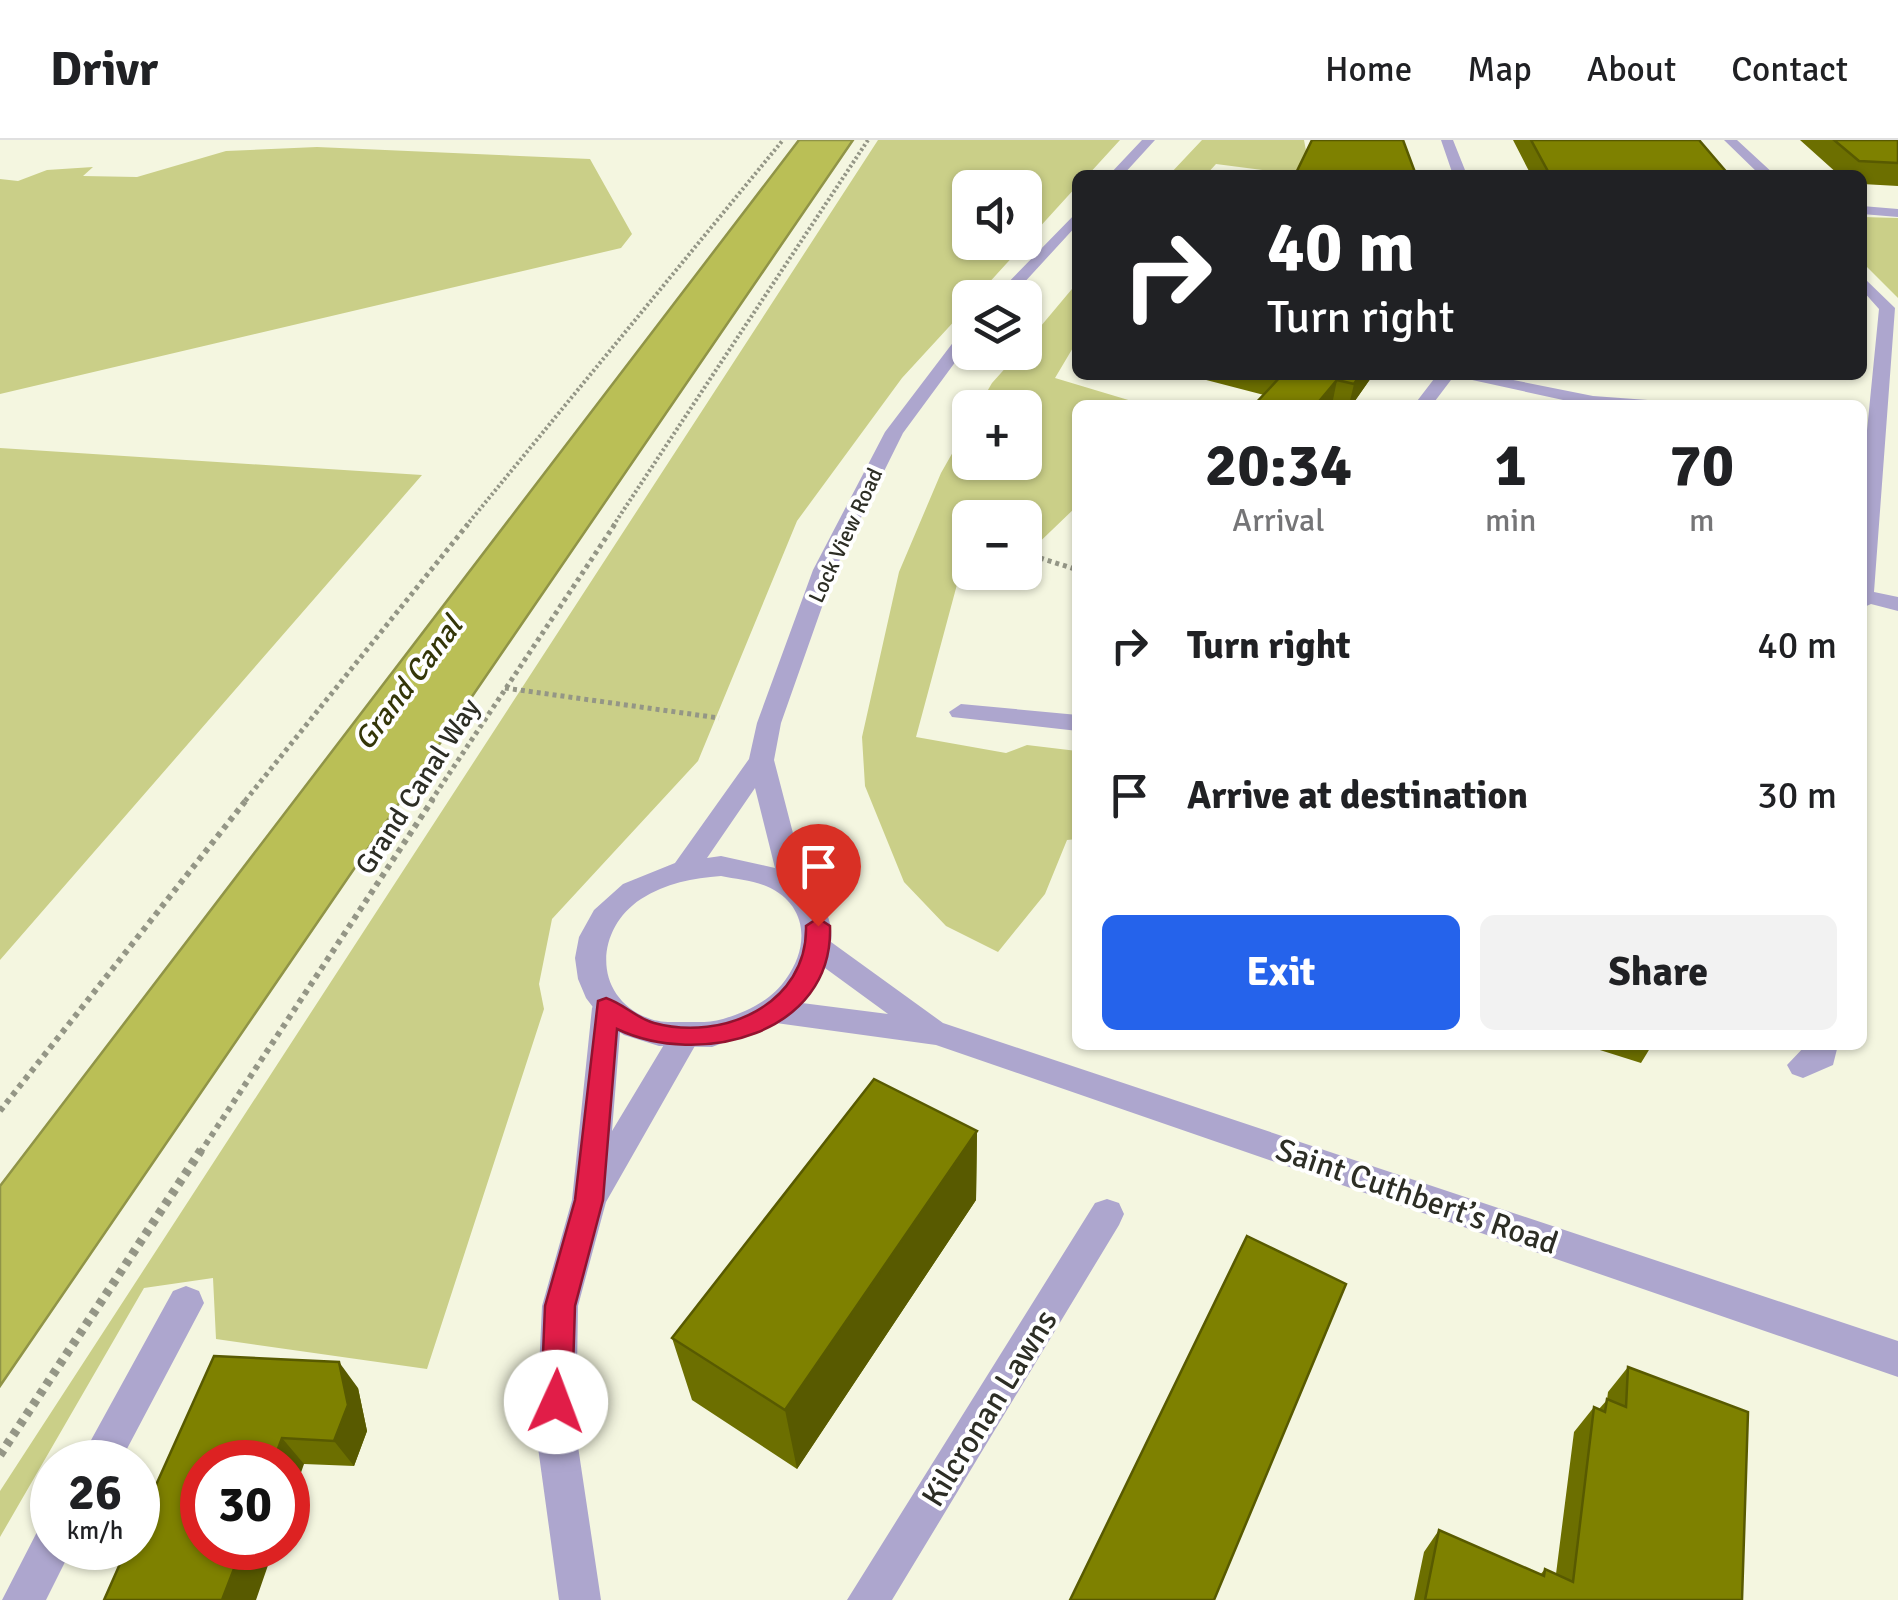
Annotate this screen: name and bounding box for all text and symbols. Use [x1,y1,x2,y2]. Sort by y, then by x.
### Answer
text: Drivr [50,40,158,99]
text: Home [1325,48,1412,91]
text: Map [1467,48,1532,91]
text: About [1587,48,1676,91]
text: Contact [1731,48,1848,91]
map controls [952,170,1042,590]
button: sound [952,170,1042,260]
text: 40 m [1267,204,1415,290]
icon: right [1102,210,1232,340]
button: layers [952,280,1042,370]
text: Turn right [1267,290,1455,345]
button: + [952,390,1042,480]
text: 20:34 [1205,429,1352,503]
text: 1 [1495,429,1527,503]
text: 70 [1669,429,1734,503]
street label: Lock View Road [802,463,888,607]
button: − [952,500,1042,590]
text: Arrival [1232,501,1325,540]
text: min [1485,501,1537,540]
text: m [1689,501,1715,540]
water label: Grand Canal [346,607,472,757]
icon: right [1102,618,1157,673]
text: Turn right [1187,622,1351,669]
text: 40 m [1757,622,1837,669]
street label: Grand Canal Way [348,692,487,881]
icon: arrive [1102,768,1157,823]
text: Arrive at destination [1187,772,1528,819]
text: 30 m [1757,772,1837,819]
pin [776,824,861,927]
icon: arrive [791,839,846,894]
button: Exit [1102,915,1460,1030]
button: Share [1480,915,1837,1030]
street label: Saint Cuthbert’s Road [1271,1130,1563,1263]
street label: Kilcronan Lawns [913,1303,1066,1514]
position arrow [504,1350,608,1454]
speed limit sign: 30 [180,1440,310,1570]
text: 26 [68,1462,122,1524]
text: km/h [67,1515,123,1546]

